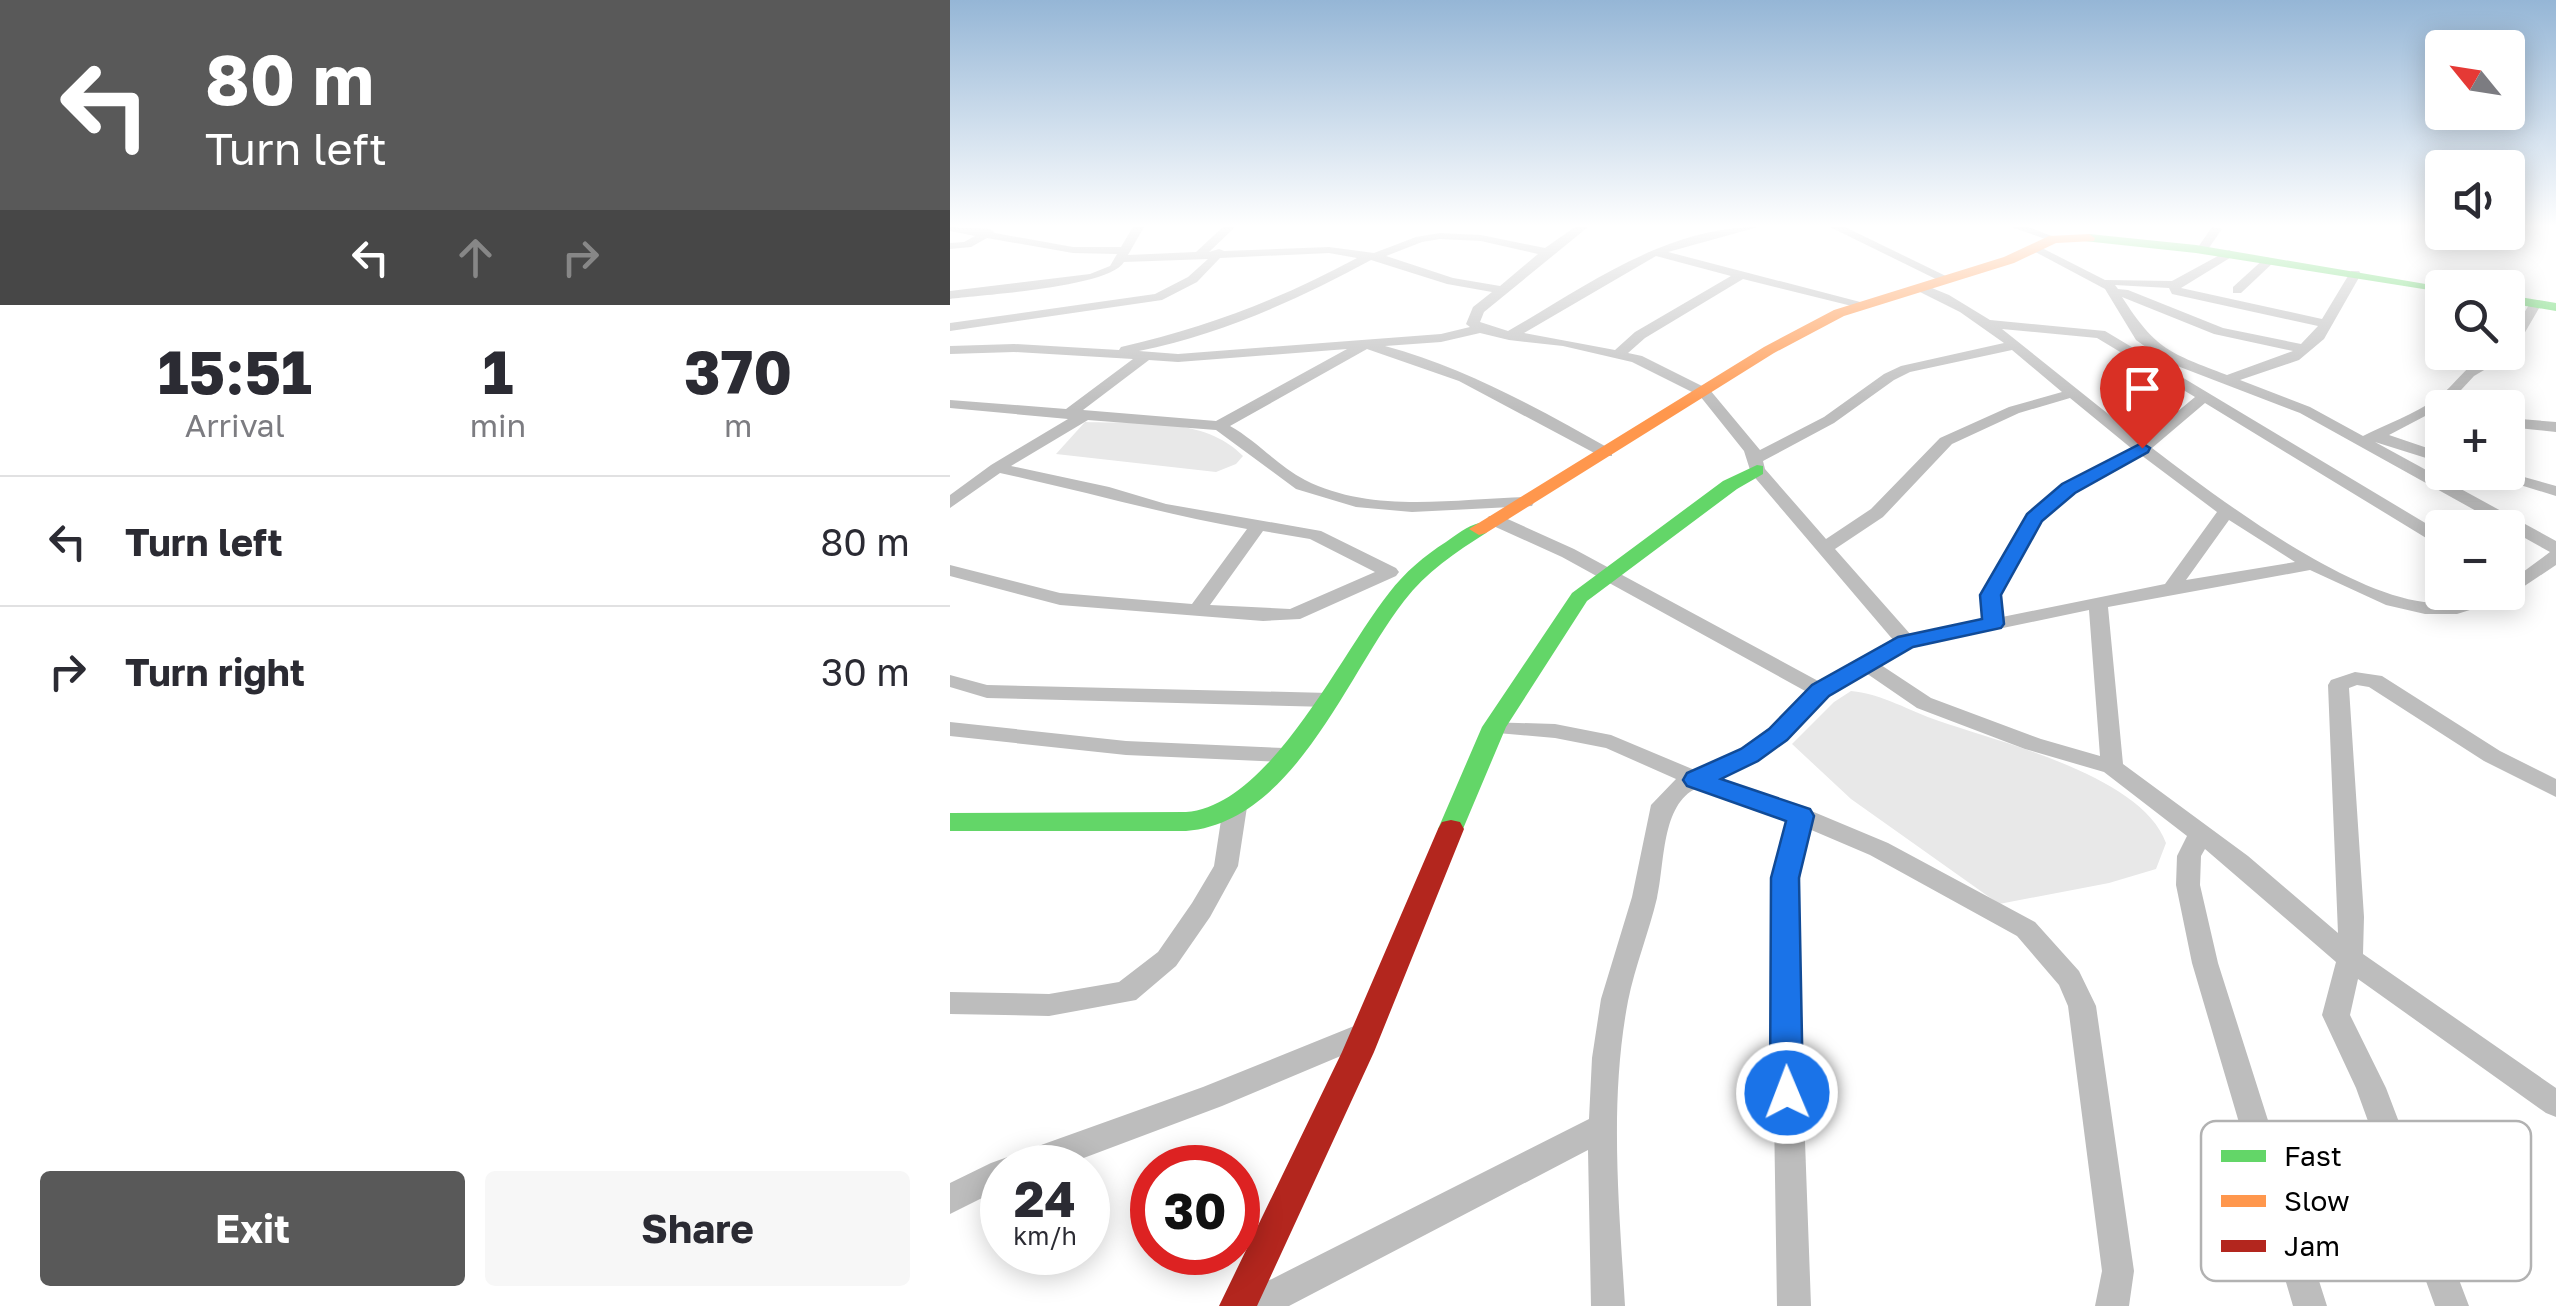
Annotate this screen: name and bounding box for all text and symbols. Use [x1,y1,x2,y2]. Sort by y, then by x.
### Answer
north arrow [2425,30,2525,130]
map controls [2425,30,2525,610]
text: 80 m [205,36,374,120]
icon: left [40,40,170,170]
text: Turn left [205,121,387,175]
button: sound [2425,150,2525,250]
icon: left [343,230,398,285]
icon: ahead [448,230,503,285]
icon: right [553,230,608,285]
button: search [2425,270,2525,370]
text: 15:51 [158,335,312,407]
text: 1 [482,335,513,407]
text: 370 [684,335,792,407]
pin [2100,346,2185,449]
icon: arrive [2115,361,2170,416]
button: + [2425,390,2525,490]
text: Arrival [185,406,285,444]
text: min [470,406,526,444]
text: m [724,406,752,444]
button: − [2425,510,2525,610]
icon: left [40,514,95,569]
text: Turn left [125,519,283,564]
text: 80 m [820,519,910,564]
icon: right [40,644,95,699]
text: Turn right [125,649,305,694]
text: 30 m [821,649,910,694]
position arrow [1735,1041,1839,1145]
legend [2201,1121,2531,1281]
text: Fast [2284,1139,2342,1172]
speed limit sign: 30 [1130,1145,1260,1275]
text: 24 [1014,1168,1076,1228]
button: Exit [40,1171,465,1286]
button: Share [485,1171,910,1286]
text: Slow [2284,1184,2350,1217]
text: km/h [1013,1220,1077,1251]
text: Jam [2284,1229,2340,1262]

